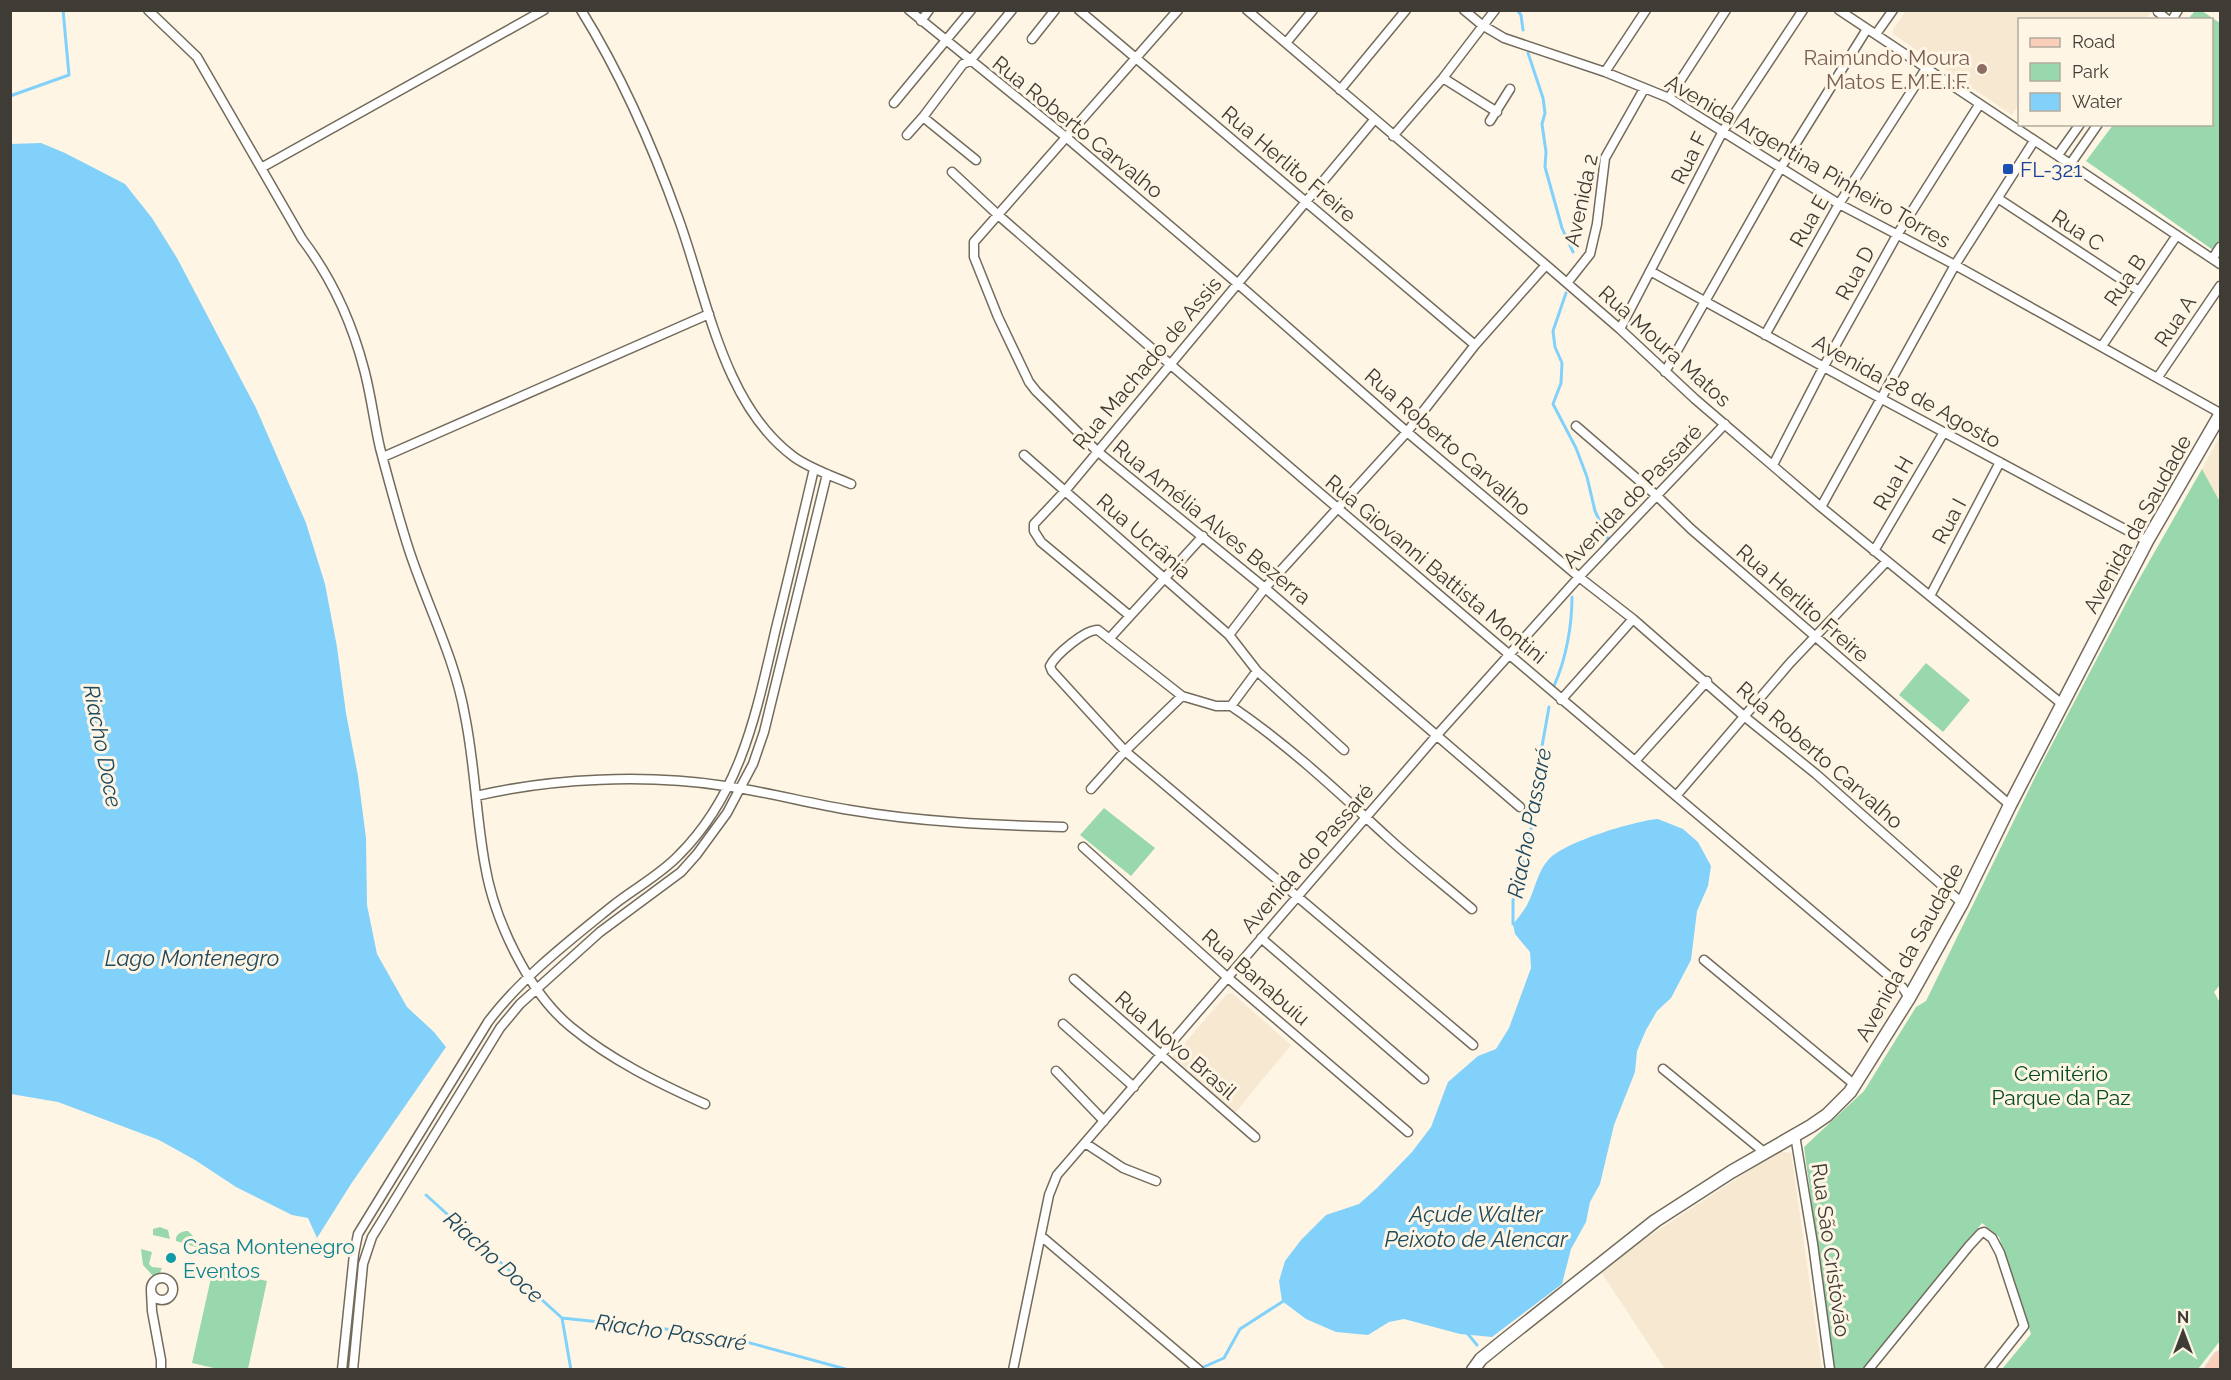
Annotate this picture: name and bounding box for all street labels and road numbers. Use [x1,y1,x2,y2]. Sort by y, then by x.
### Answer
street label: Rua Roberto Carvalho [988,51,1168,203]
street label: Avenida Argentina Pinheiro Torres [1661,69,1955,253]
street label: Rua Herlito Freire [1217,101,1361,227]
street label: Rua F [1665,128,1713,188]
street label: Avenida 2 [1559,151,1603,249]
street label: Rua E [1784,191,1834,251]
street label: Rua C [2047,204,2109,256]
street label: Rua D [1830,242,1880,304]
street label: Rua B [2099,249,2151,311]
street label: Rua Machado de Assis [1067,272,1227,454]
street label: Rua Moura Matos [1594,280,1736,412]
street label: Rua A [2149,291,2201,351]
street label: Avenida 28 de Agosto [1809,329,2005,453]
street label: Rua Roberto Carvalho [1360,363,1536,521]
street label: Avenida do Passaré [1557,419,1707,573]
street label: Avenida da Saudade [2078,431,2196,617]
street label: Rua Amélia Alves Bezerra [1108,434,1316,610]
street label: Rua H [1868,451,1918,515]
street label: Rua Giovanni Battista Montini [1320,469,1552,669]
street label: Rua Ucrânia [1092,488,1196,584]
street label: Rua I [1927,494,1971,548]
street label: Rua Herlito Freire [1732,539,1874,667]
street label: Rua Roberto Carvalho [1732,676,1908,834]
street label: Avenida do Passaré [1235,778,1379,938]
street label: Avenida da Saudade [1850,859,1968,1045]
street label: Rua Banabuíu [1197,923,1315,1031]
street label: Rua Novo Brasil [1110,985,1242,1105]
street label: Rua São Cristóvão [1806,1162,1856,1338]

